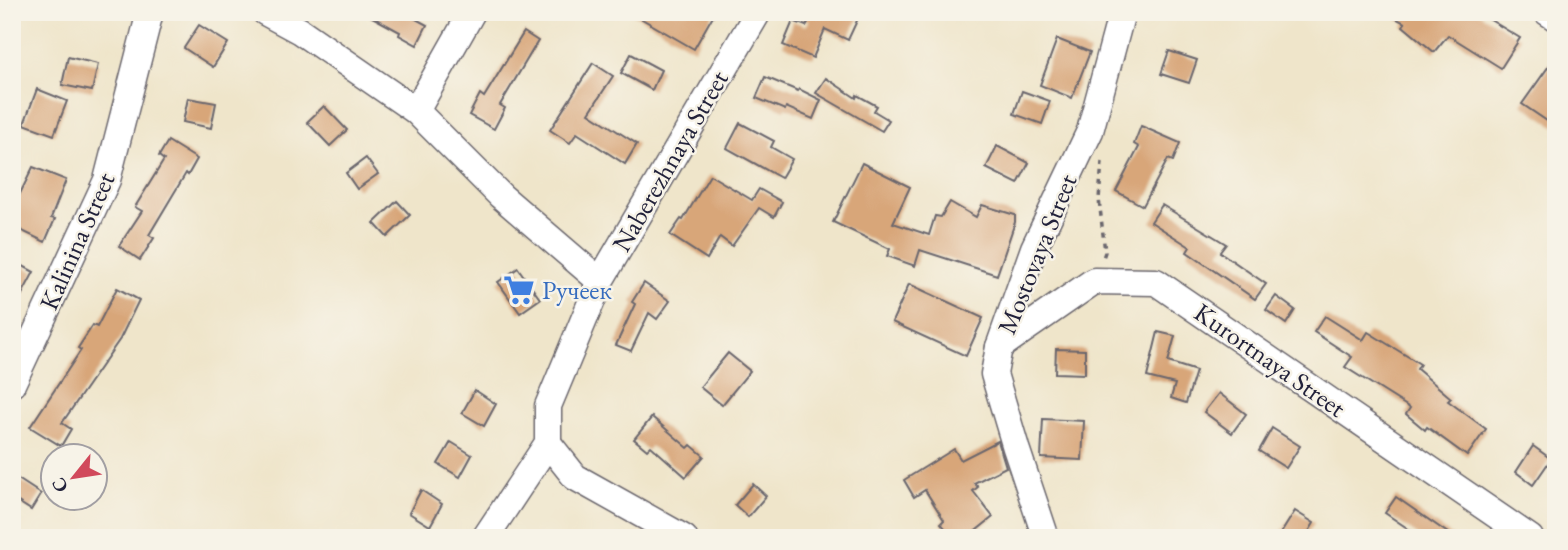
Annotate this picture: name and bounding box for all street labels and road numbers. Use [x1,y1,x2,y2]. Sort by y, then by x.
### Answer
street label: Naberezhnaya Street [604,64,736,258]
street label: Kalinina Street [32,167,122,315]
street label: Mostovaya Street [989,169,1085,339]
street label: Kurortnaya Street [1188,295,1352,425]

